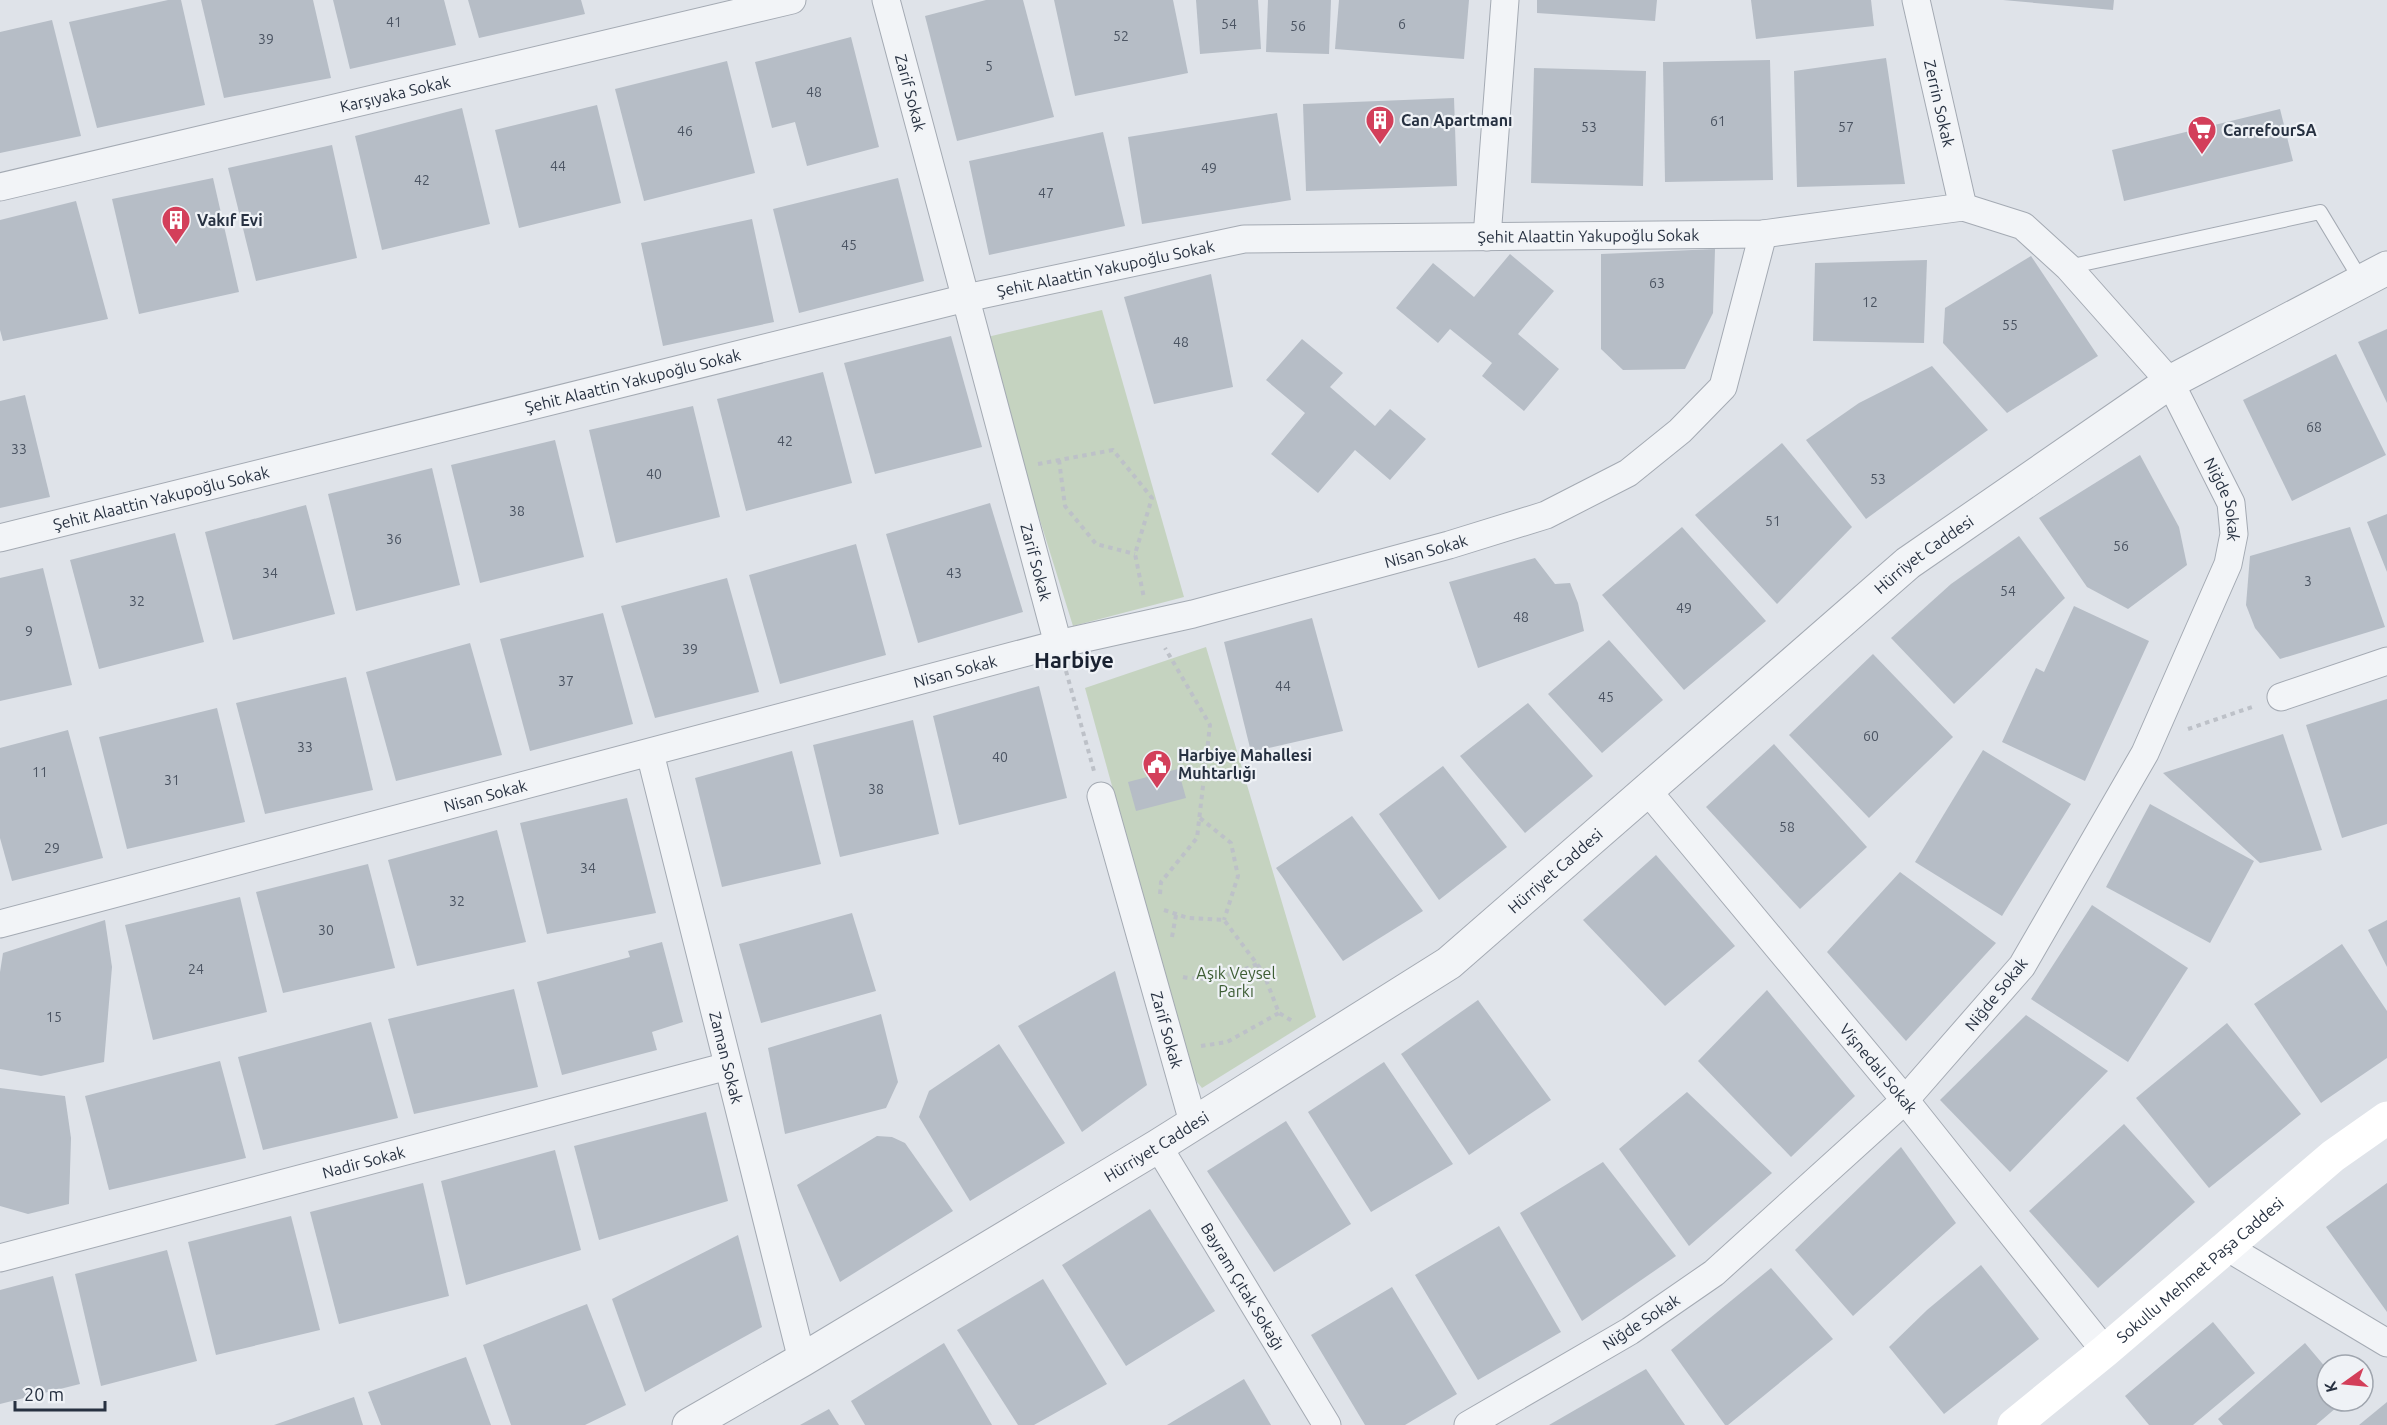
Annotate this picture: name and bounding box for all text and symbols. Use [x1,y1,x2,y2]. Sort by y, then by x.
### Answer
house number: 41 [386,14,402,30]
house number: 54 [1221,16,1237,32]
house number: 6 [1398,16,1406,32]
house number: 56 [1290,18,1306,34]
house number: 52 [1113,28,1129,44]
house number: 39 [258,31,274,47]
street label: Zarif Sokak [892,52,930,133]
house number: 5 [985,58,993,74]
street label: Zerrin Sokak [1921,58,1958,149]
street label: Karşıyaka Sokak [338,72,452,115]
house number: 48 [806,84,822,100]
building icon: Can Apartmanı [1364,104,1396,146]
place label: Can Apartmanı [1401,111,1512,129]
house number: 61 [1710,113,1726,129]
supermarket icon: CarrefourSA [2186,114,2218,156]
house number: 53 [1581,119,1597,135]
house number: 57 [1838,119,1854,135]
place label: CarrefourSA [2223,121,2317,139]
house number: 46 [677,123,693,139]
house number: 44 [550,158,566,174]
house number: 49 [1201,160,1217,176]
house number: 42 [414,172,430,188]
house number: 47 [1038,185,1054,201]
building icon: Vakıf Evi [160,204,192,246]
place label: Vakıf Evi [197,211,263,229]
street label: Şehit Alaattin Yakupoğlu Sokak [1477,226,1699,246]
house number: 45 [841,237,857,253]
street label: Şehit Alaattin Yakupoğlu Sokak [995,237,1216,300]
house number: 63 [1649,275,1665,291]
house number: 12 [1862,294,1878,310]
house number: 55 [2002,317,2018,333]
house number: 48 [1173,334,1189,350]
street label: Şehit Alaattin Yakupoğlu Sokak [523,345,743,416]
house number: 68 [2306,419,2322,435]
house number: 42 [777,433,793,449]
house number: 33 [11,441,27,457]
street label: Niğde Sokak [2201,455,2243,543]
street label: Şehit Alaattin Yakupoğlu Sokak [51,462,271,533]
house number: 40 [646,466,662,482]
house number: 53 [1870,471,1886,487]
house number: 38 [509,503,525,519]
street label: Hürriyet Caddesi [1870,512,1977,597]
house number: 51 [1765,513,1781,529]
street label: Zarif Sokak [1017,522,1055,603]
house number: 36 [386,531,402,547]
street label: Nisan Sokak [1382,531,1470,571]
house number: 56 [2113,538,2129,554]
house number: 34 [262,565,278,581]
house number: 43 [946,565,962,581]
house number: 3 [2304,573,2312,589]
house number: 54 [2000,583,2016,599]
house number: 32 [129,593,145,609]
house number: 49 [1676,600,1692,616]
house number: 48 [1513,609,1529,625]
house number: 9 [25,623,33,639]
house number: 39 [682,641,698,657]
district label: Harbiye [1034,647,1114,672]
street label: Nisan Sokak [911,652,999,691]
house number: 37 [558,673,574,689]
house number: 44 [1275,678,1291,694]
house number: 45 [1598,689,1614,705]
house number: 60 [1863,728,1879,744]
house number: 33 [297,739,313,755]
place label: Harbiye Mahallesi Muhtarlığı [1178,746,1312,782]
public building icon: Harbiye Mahallesi Muhtarlığı [1141,748,1173,790]
house number: 40 [992,749,1008,765]
house number: 11 [32,764,48,780]
house number: 31 [164,772,180,788]
street label: Nisan Sokak [442,776,529,815]
house number: 38 [868,781,884,797]
house number: 58 [1779,819,1795,835]
street label: Hürriyet Caddesi [1504,825,1606,917]
house number: 29 [44,840,60,856]
house number: 34 [580,860,596,876]
house number: 32 [449,893,465,909]
house number: 30 [318,922,334,938]
street label: Niğde Sokak [1961,954,2031,1034]
house number: 24 [188,961,204,977]
park label: Aşık Veysel Parkı [1196,964,1276,1000]
street label: Zarif Sokak [1148,989,1186,1070]
house number: 15 [46,1009,62,1025]
street label: Zaman Sokak [706,1010,746,1106]
street label: Vişnedalı Sokak [1836,1020,1921,1117]
street label: Hürriyet Caddesi [1101,1108,1212,1185]
street label: Nadir Sokak [320,1143,407,1182]
street label: Sokullu Mehmet Paşa Caddesi [2113,1194,2287,1346]
street label: Bayram Çıtak Sokağı [1198,1220,1288,1353]
street label: Niğde Sokak [1599,1290,1683,1354]
north arrow [2315,1353,2375,1413]
scale bar [15,1374,105,1412]
text: K [2320,1379,2341,1394]
text: 20 m [24,1384,64,1404]

